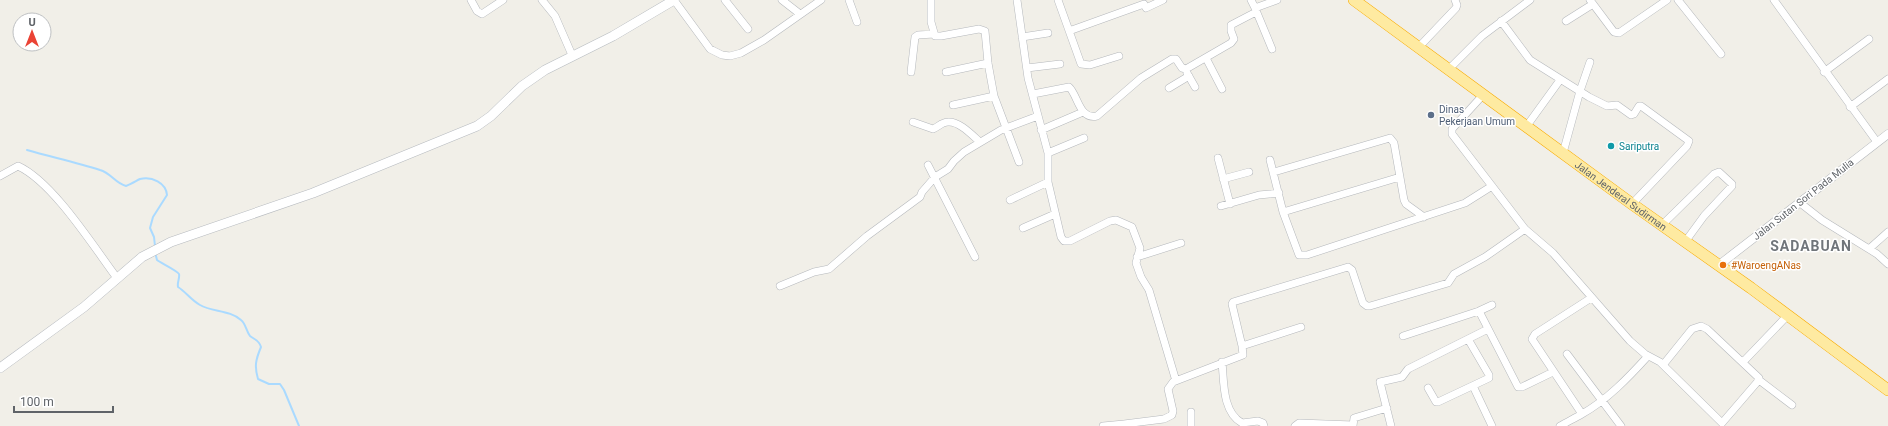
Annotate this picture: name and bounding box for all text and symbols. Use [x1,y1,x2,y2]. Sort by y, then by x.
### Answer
north arrow [12,12,52,52]
text: U [28,16,36,29]
place label: Dinas Pekerjaan Umum [1439,104,1515,127]
marker: Dinas Pekerjaan Umum [1426,110,1436,120]
marker: Sariputra [1606,141,1616,151]
place label: Sariputra [1619,141,1659,152]
street label: Jalan Sutan Sori Pada Mulia [1751,157,1856,242]
street label: Jalan Jenderal Sudirman [1573,159,1669,233]
district label: SADABUAN [1770,238,1852,254]
marker: #WaroengANas [1718,260,1728,270]
place label: #WaroengANas [1731,260,1801,271]
scale bar [14,388,113,414]
text: 100 m [20,395,54,409]

